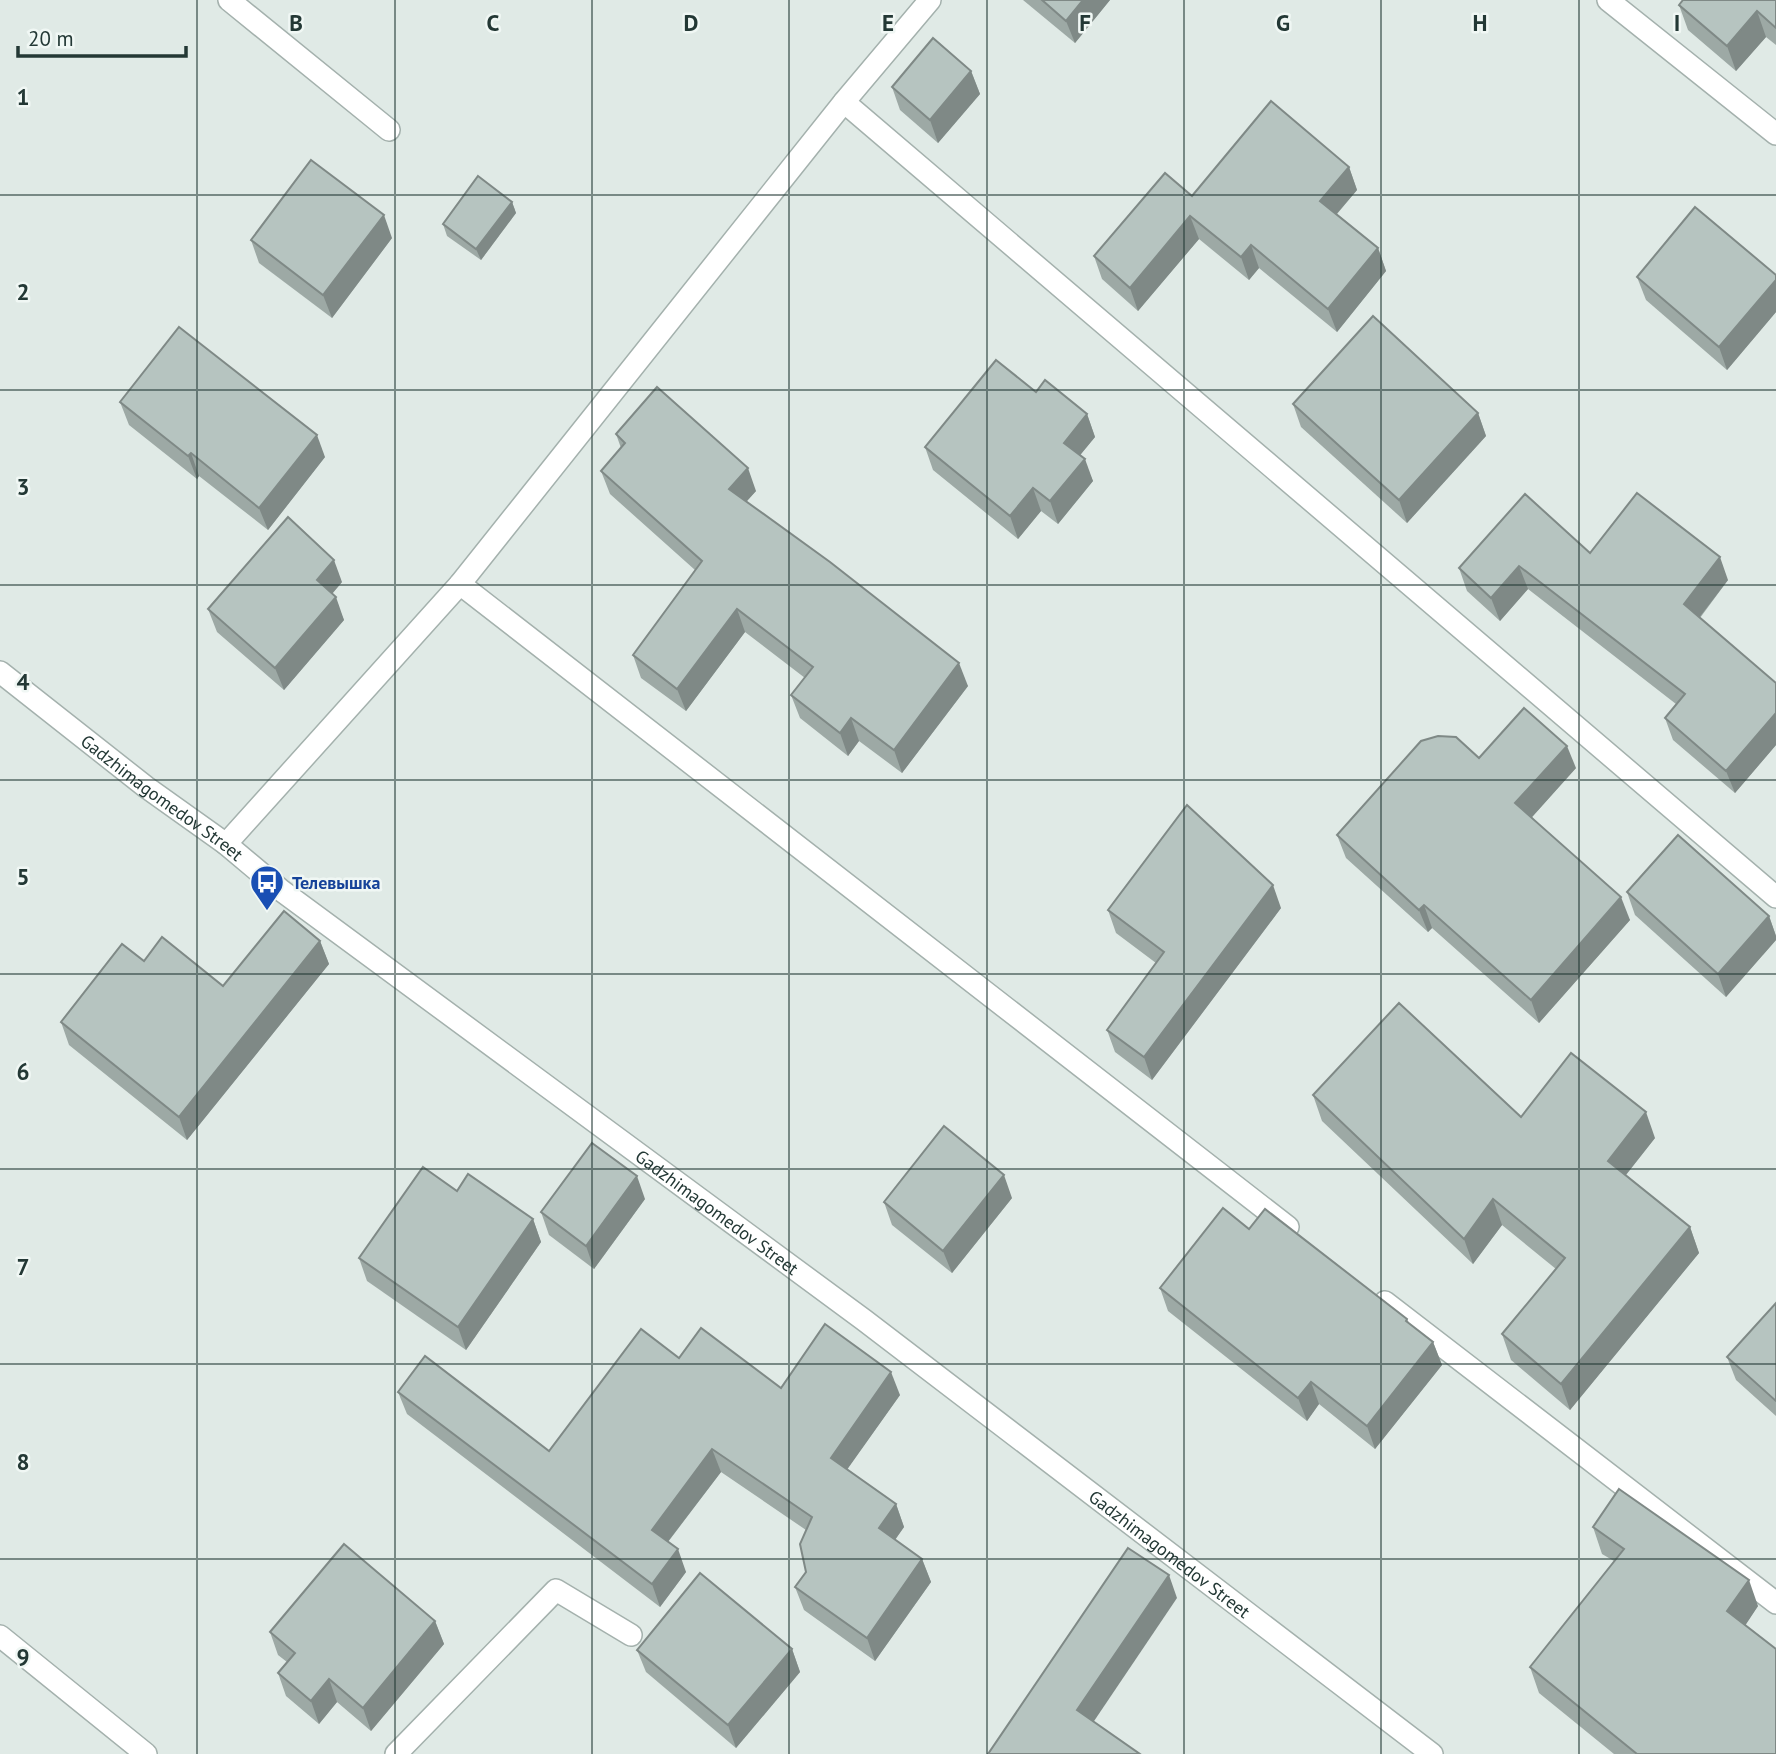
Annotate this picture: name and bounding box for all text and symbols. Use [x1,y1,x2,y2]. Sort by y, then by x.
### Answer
text: B [289,8,303,37]
text: C [487,8,500,37]
text: D [684,8,698,37]
text: E [882,8,894,37]
text: F [1079,8,1091,37]
text: G [1276,8,1290,37]
text: H [1473,8,1487,37]
text: I [1674,8,1680,37]
scale bar [18,14,186,58]
text: 20 m [28,25,74,52]
text: 1 [16,82,30,111]
text: 2 [16,277,30,306]
text: 3 [16,472,30,501]
text: 4 [16,667,30,696]
street label: Gadzhimagomedov Street [77,729,248,865]
text: 5 [16,862,30,891]
bus stop icon: Телевышка [248,863,286,912]
place label: Телевышка [292,871,380,894]
text: 6 [16,1057,30,1086]
street label: Gadzhimagomedov Street [631,1144,803,1280]
text: 7 [16,1252,30,1281]
text: 8 [16,1447,30,1476]
street label: Gadzhimagomedov Street [1084,1485,1255,1623]
text: 9 [16,1642,30,1671]

